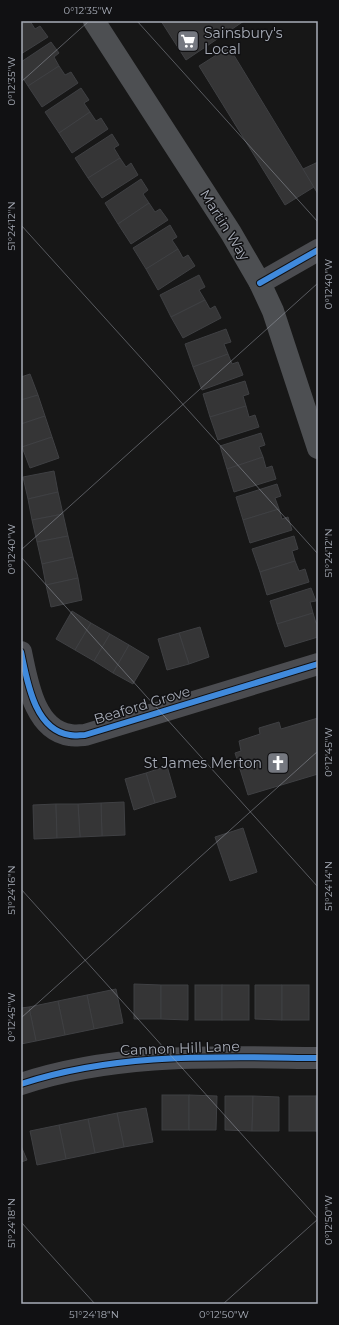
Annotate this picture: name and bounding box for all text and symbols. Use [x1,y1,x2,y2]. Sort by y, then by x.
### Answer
text: 0°12'35"W [64,4,112,17]
place label: Sainsbury's Local [204,24,283,58]
supermarket icon: Sainsbury's Local [175,28,201,54]
text: 0°12'35"W [5,57,18,105]
street label: Martin Way [196,186,254,264]
text: 51°24'12"N [5,201,18,251]
text: 0°12'40"W [322,259,335,309]
text: 0°12'40"W [5,524,18,574]
text: 51°24'12"N [322,528,335,578]
street label: Beaford Grove [92,682,192,728]
text: 0°12'45"W [322,727,335,777]
church icon: St James Merton [265,750,291,776]
place label: St James Merton [144,754,262,772]
text: 51°24'14"N [322,861,335,911]
text: 51°24'16"N [5,865,18,915]
text: 0°12'45"W [5,992,18,1042]
street label: Cannon Hill Lane [120,1037,240,1059]
text: 0°12'50"W [322,1195,335,1245]
text: 51°24'18"N [5,1198,18,1248]
text: 51°24'18"N [69,1308,119,1321]
text: 0°12'50"W [199,1308,249,1321]

